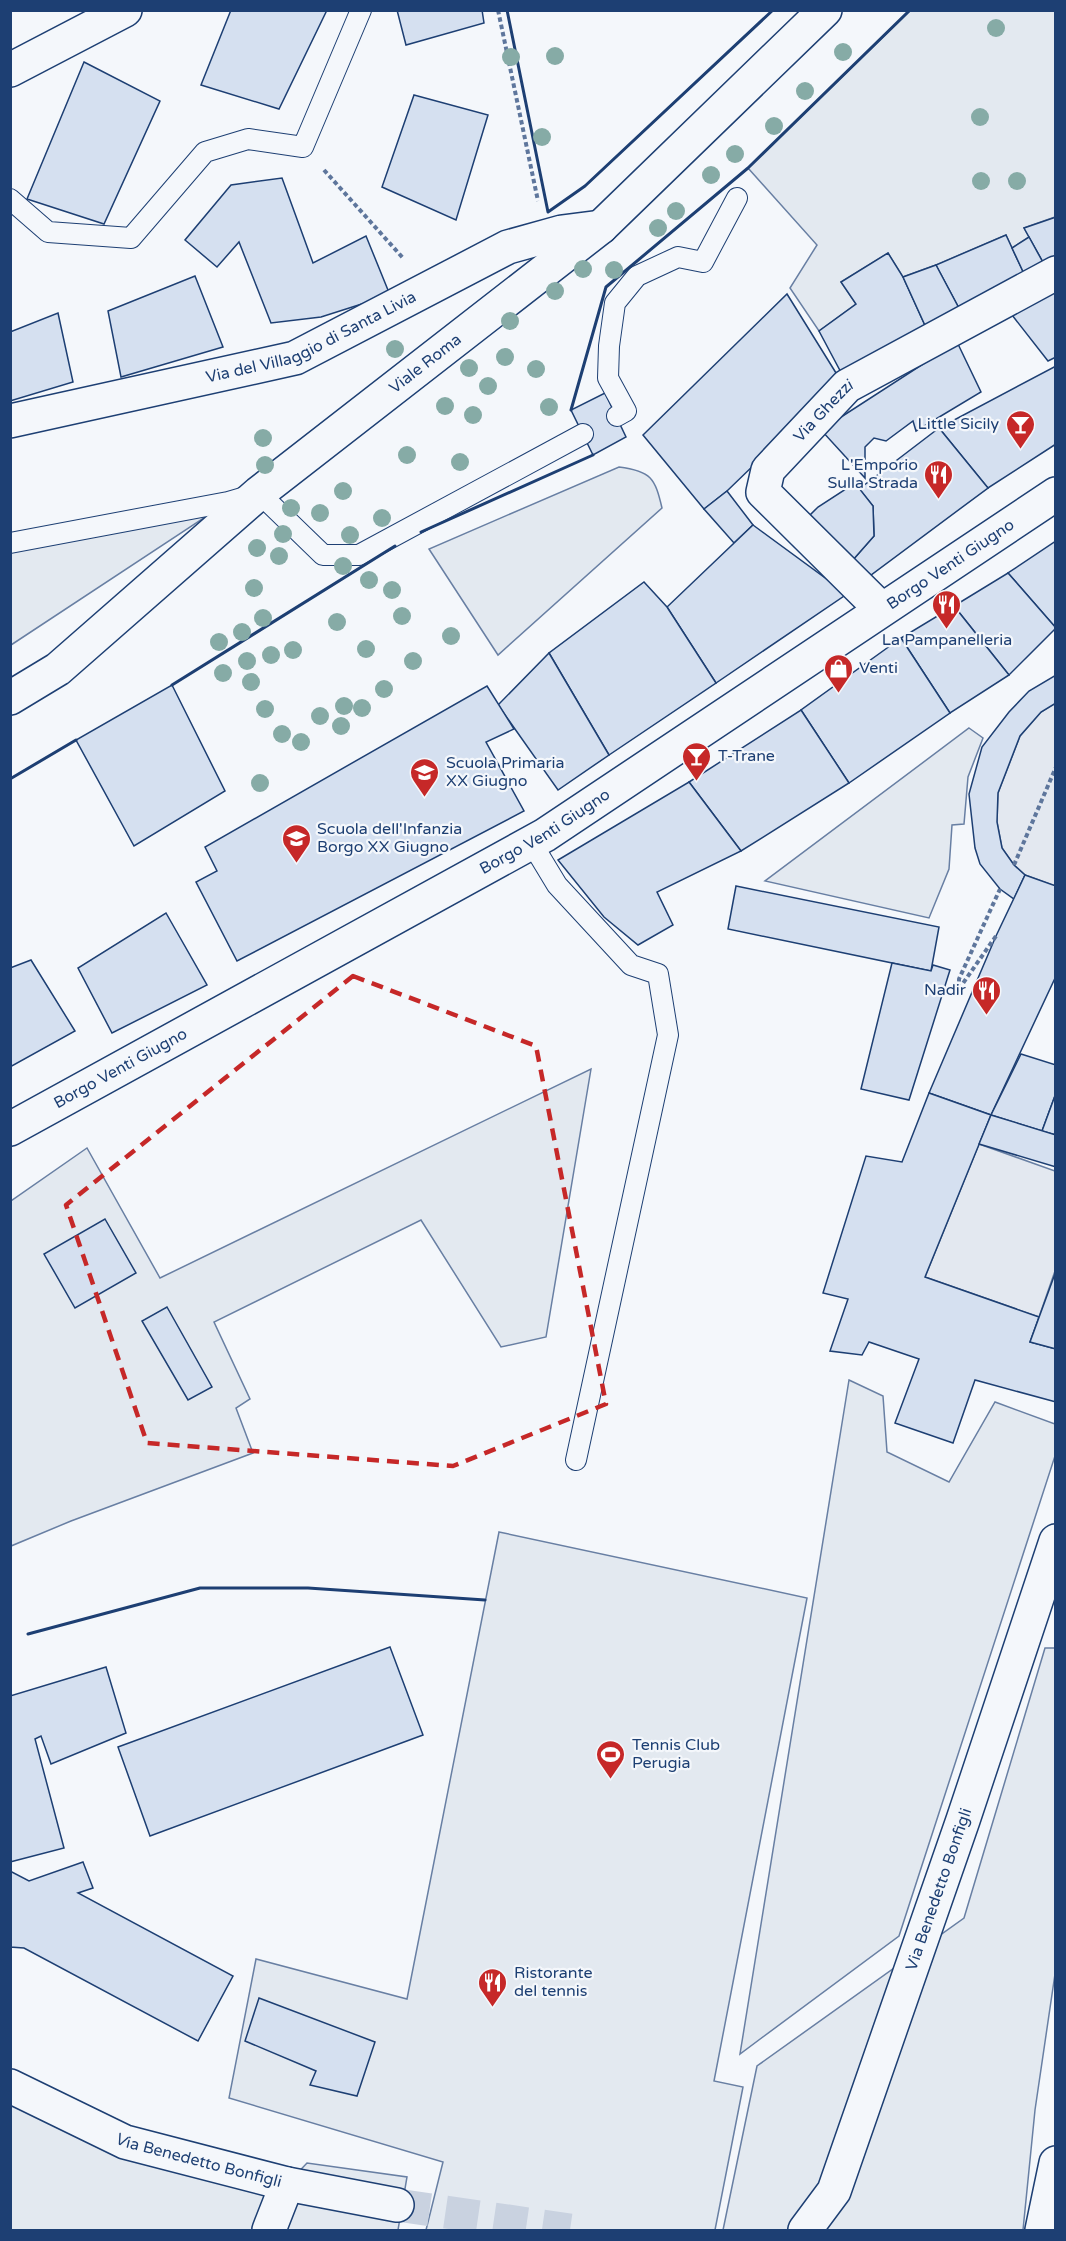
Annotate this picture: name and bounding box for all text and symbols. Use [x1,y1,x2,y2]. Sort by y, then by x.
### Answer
street label: Via del Villaggio di Santa Livia [204,287,419,387]
street label: Viale Roma [385,329,465,398]
street label: Via Ghezzi [789,375,857,446]
bar icon: Little Sicily [1004,408,1036,450]
place label: Little Sicily [918,414,999,434]
place label: L'Emporio Sulla Strada [828,455,918,493]
restaurant icon: L'Emporio Sulla Strada [923,458,955,500]
street label: Borgo Venti Giugno [883,515,1018,614]
restaurant icon: La Pampanelleria [931,588,963,630]
place label: La Pampanelleria [882,630,1012,650]
shop icon: Venti [822,652,854,694]
place label: Venti [859,658,898,678]
bar icon: T-Trane [681,740,713,782]
place label: T-Trane [718,746,775,766]
place label: Scuola Primaria XX Giugno [446,753,565,791]
school or university icon: Scuola Primaria XX Giugno [409,756,441,798]
street label: Borgo Venti Giugno [476,784,614,879]
place label: Scuola dell'Infanzia Borgo XX Giugno [317,819,462,857]
school or university icon: Scuola dell'Infanzia Borgo XX Giugno [280,822,312,864]
restaurant icon: Nadir [971,974,1003,1016]
place label: Nadir [924,980,967,1000]
street label: Borgo Venti Giugno [50,1024,191,1113]
place label: Tennis Club Perugia [632,1735,720,1773]
sports icon: Tennis Club Perugia [595,1738,627,1780]
street label: Via Benedetto Bonfigli [901,1805,976,1973]
place label: Ristorante del tennis [514,1963,592,2001]
restaurant icon: Ristorante del tennis [477,1966,509,2008]
street label: Via Benedetto Bonfigli [112,2129,284,2192]

